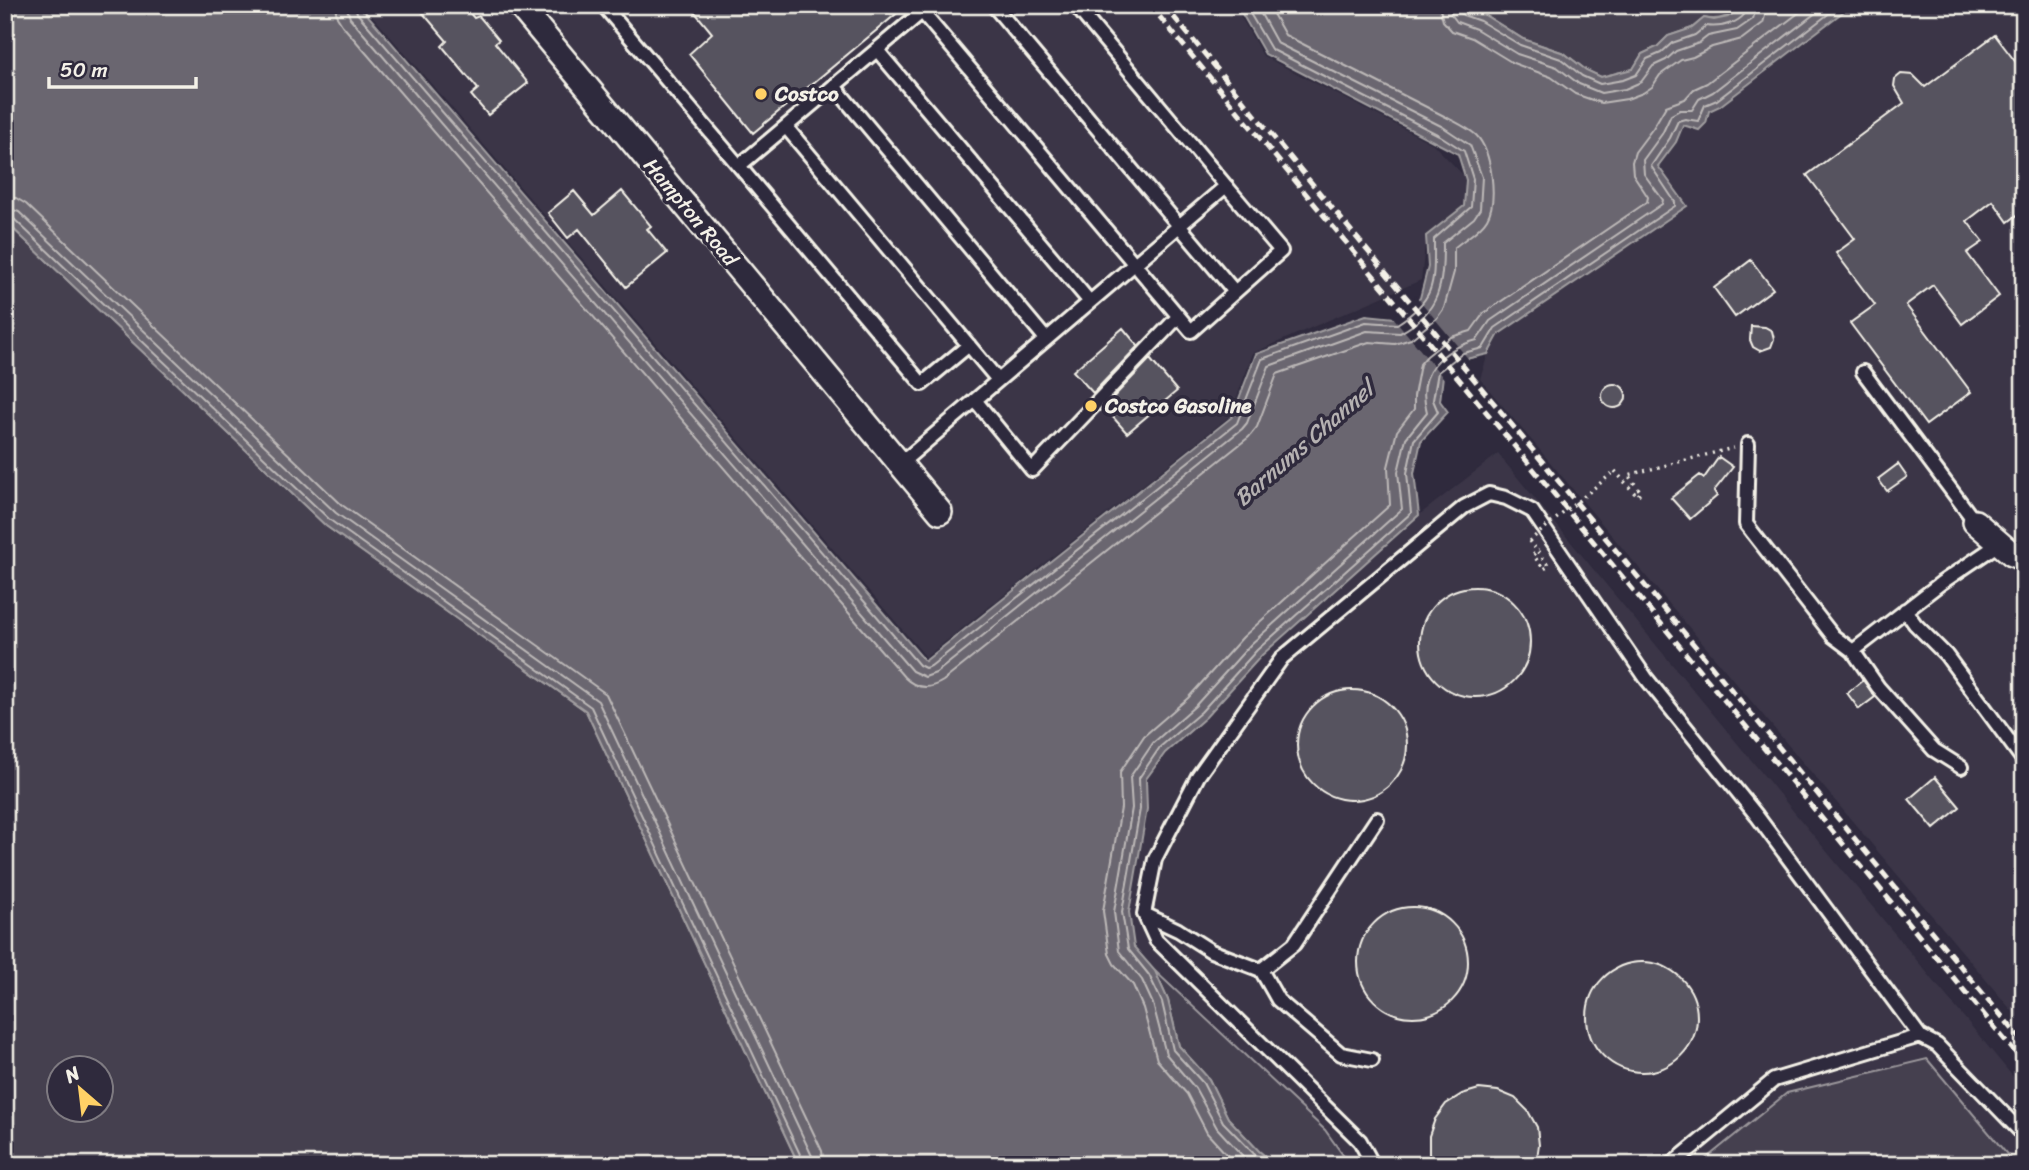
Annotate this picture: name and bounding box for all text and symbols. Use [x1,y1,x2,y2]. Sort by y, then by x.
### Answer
scale bar [49,46,196,90]
text: 50 m [60,51,108,89]
place label: Costco [774,75,839,113]
marker: Costco [753,86,769,102]
street label: Hampton Road [634,149,750,277]
water label: Barnums Channel [1224,367,1388,517]
place label: Costco Gasoline [1104,387,1252,425]
marker: Costco Gasoline [1083,398,1099,414]
north arrow [46,1054,116,1124]
text: N [58,1056,87,1093]

